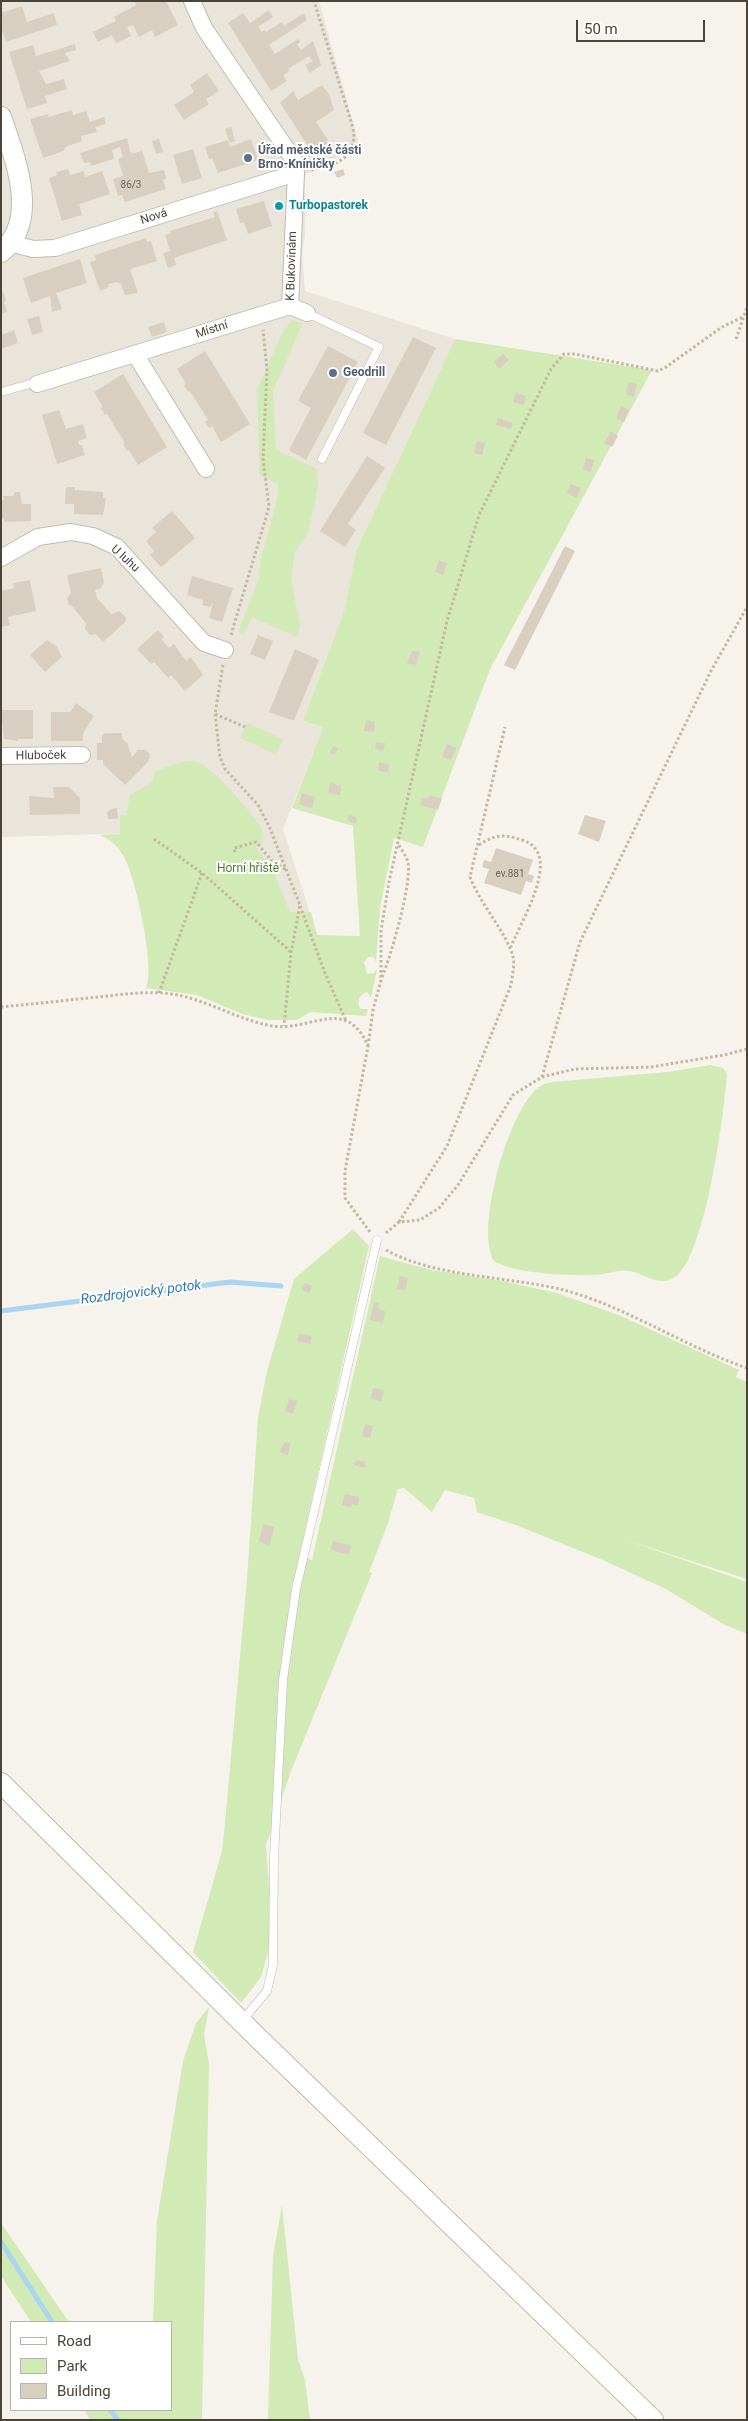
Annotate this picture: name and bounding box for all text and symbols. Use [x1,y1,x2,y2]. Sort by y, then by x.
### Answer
scale bar [578,10,707,42]
text: 50 m [584,20,618,38]
place label: Úřad městské části Brno-Kníničky [258,144,361,172]
marker: Úřad městské části Brno-Kníničky [242,152,254,164]
house number: 86/3 [121,179,141,191]
place label: Turbopastorek [289,199,368,213]
marker: Turbopastorek [273,200,285,212]
street label: Nová [139,206,169,228]
street label: K Bukovinám [284,231,300,301]
street label: Místní [194,318,230,342]
place label: Geodrill [343,366,385,380]
marker: Geodrill [327,367,339,379]
street label: U luhu [108,542,142,576]
street label: Hluboček [16,748,66,764]
park label: Horní hřiště [217,862,279,876]
house number: ev.881 [495,868,525,880]
water label: Rozdrojovický potok [80,1277,202,1309]
legend [10,2321,172,2411]
text: Road [57,2332,91,2350]
text: Park [57,2357,87,2375]
text: Building [57,2382,111,2400]

